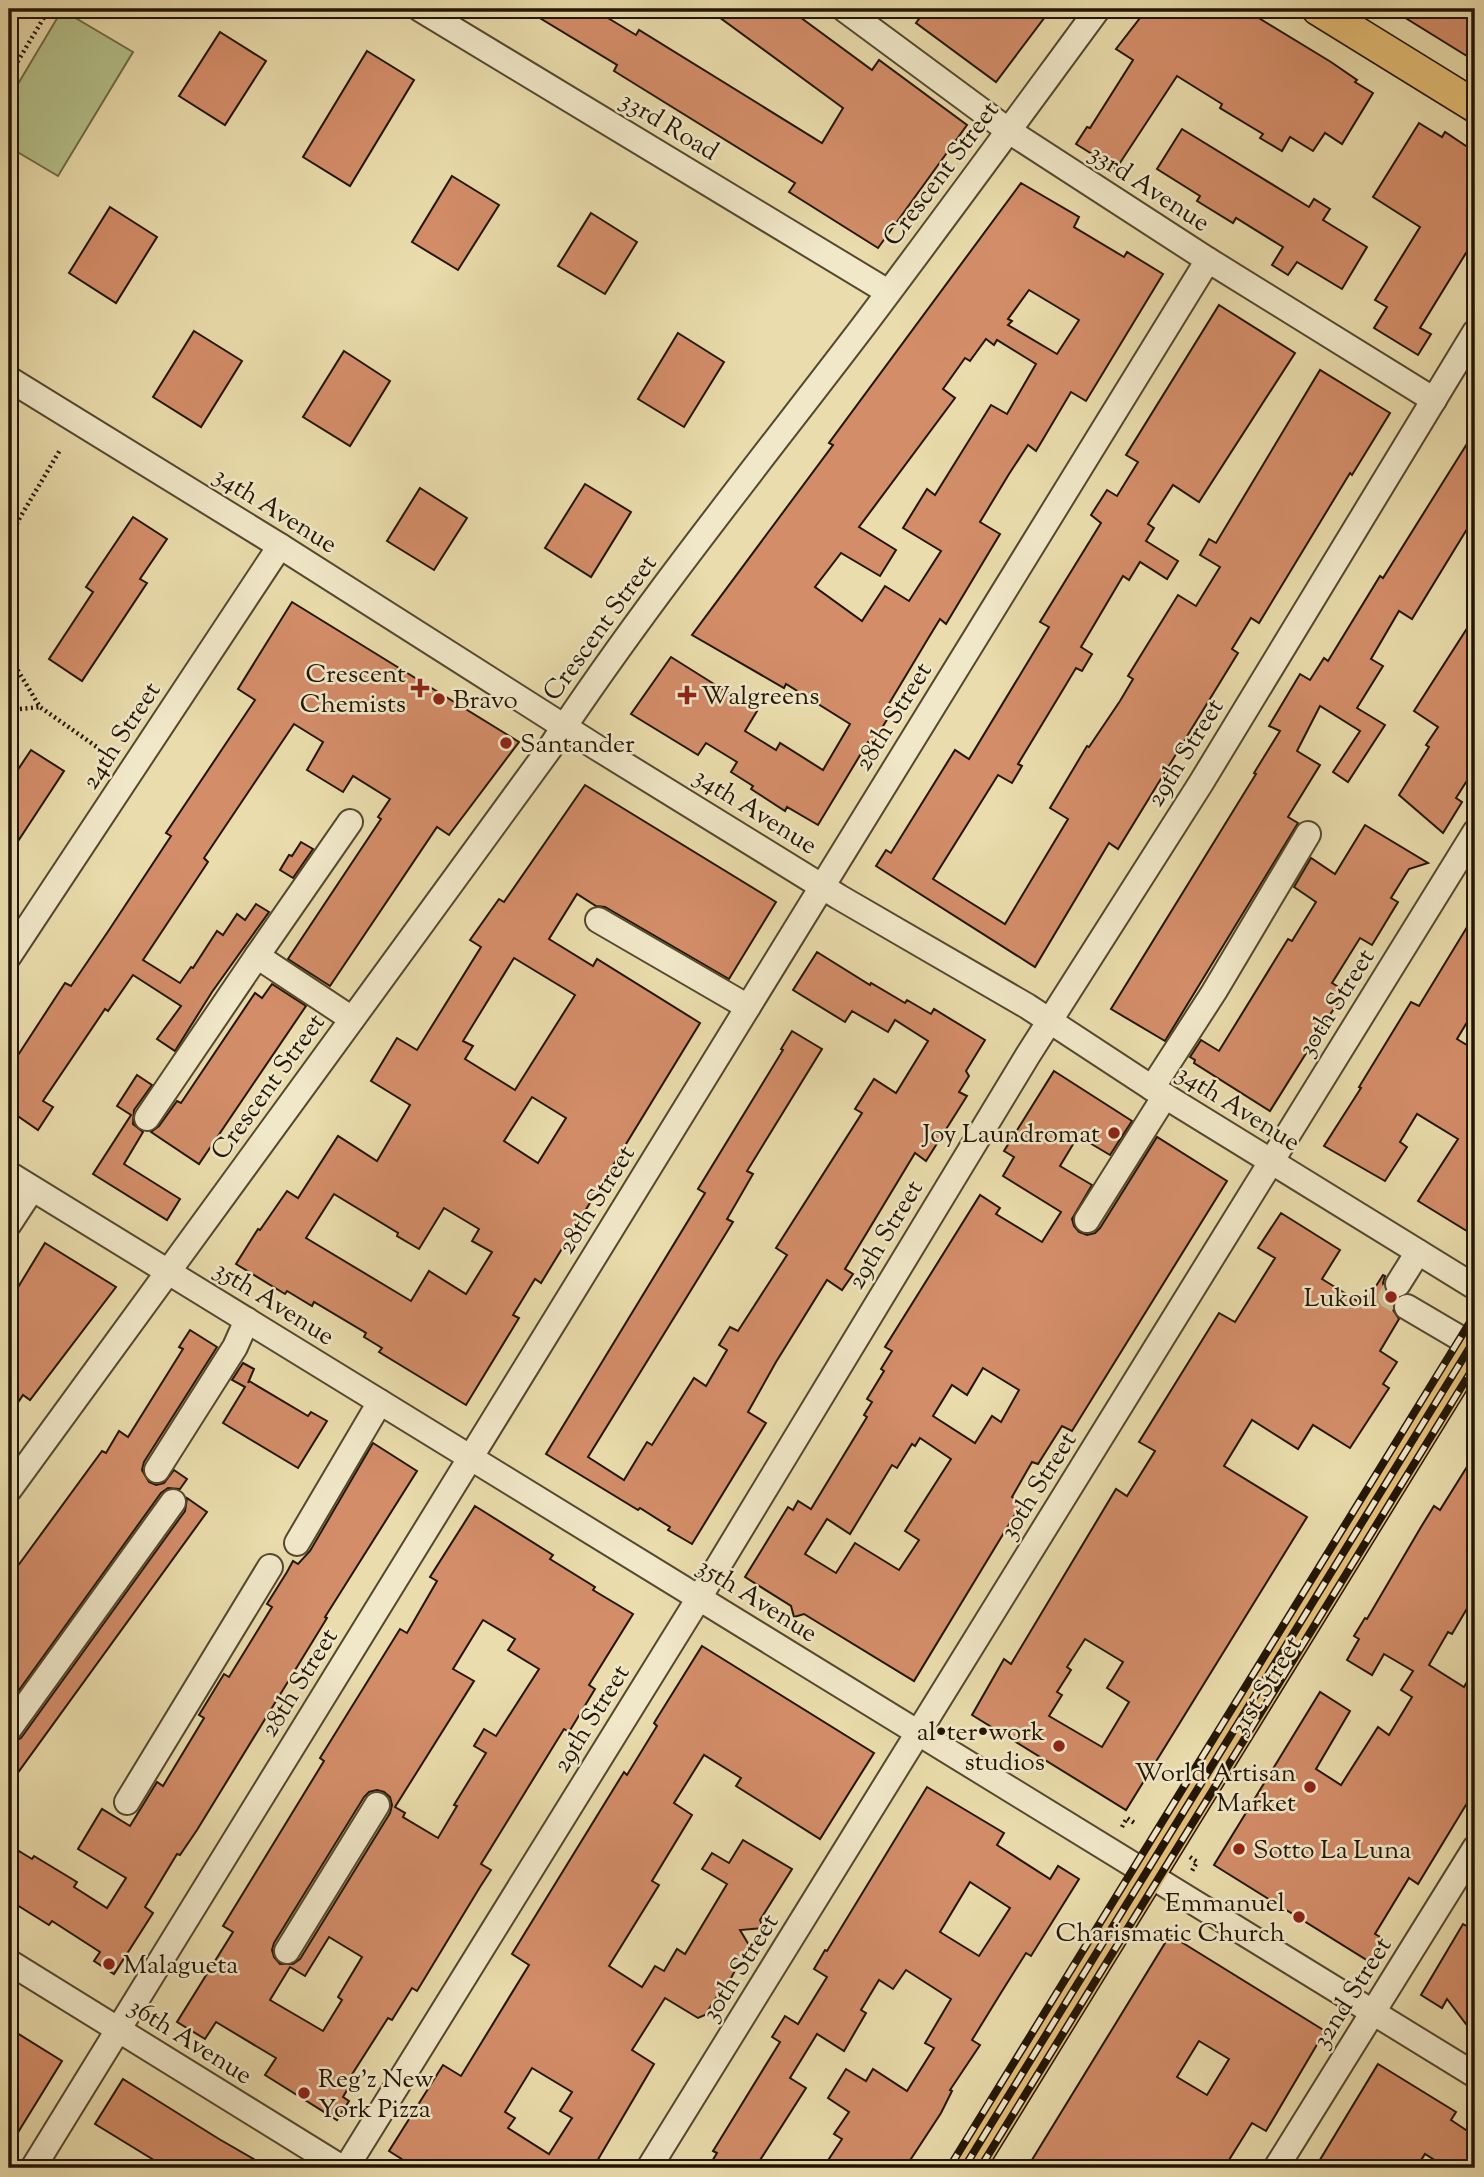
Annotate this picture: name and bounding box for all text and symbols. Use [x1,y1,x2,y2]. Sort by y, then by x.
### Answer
street label: 33rd Road [612,83,725,171]
street label: Crescent Street [875,94,1009,255]
street label: 33rd Avenue [1081,136,1216,242]
street label: 34th Avenue [206,458,344,564]
street label: Crescent Street [535,547,667,709]
street label: 28th Street [846,656,942,779]
place label: Crescent Chemists [300,657,406,724]
street label: 24th Street [73,675,171,798]
place label: Walgreens [701,679,820,716]
marker: Crescent Chemists [412,680,428,696]
place label: Bravo [453,683,518,720]
marker: Walgreens [679,687,695,703]
marker: Bravo [431,691,447,707]
street label: 29th Street [1138,692,1234,815]
place label: Santander [520,727,635,764]
marker: Santander [498,735,514,751]
street label: 34th Avenue [686,759,824,865]
street label: 30th Street [1289,942,1385,1064]
street label: Crescent Street [203,1006,335,1168]
street label: 34th Avenue [1169,1056,1307,1162]
place label: Joy Laundromat [921,1117,1100,1154]
marker: Joy Laundromat [1106,1125,1122,1141]
street label: 28th Street [549,1139,645,1262]
street label: 29th Street [839,1174,933,1297]
street label: 35th Avenue [206,1252,341,1356]
place label: Lukoil [1304,1281,1377,1318]
marker: Lukoil [1383,1289,1399,1305]
street label: 30th Street [991,1425,1087,1547]
street label: 35th Avenue [689,1549,824,1653]
street label: 28th Street [252,1622,348,1745]
street label: 31st Street [1222,1629,1312,1743]
street label: 29th Street [544,1658,640,1781]
place label: al•ter•work studios [917,1715,1045,1782]
marker: al•ter•work studios [1051,1738,1067,1754]
place label: World Artisan Market [1134,1756,1296,1823]
marker: World Artisan Market [1302,1779,1318,1795]
place label: Sotto La Luna [1253,1833,1411,1870]
marker: Sotto La Luna [1231,1841,1247,1857]
place label: Emmanuel Charismatic Church [1056,1886,1285,1953]
street label: 30th Street [693,1907,789,2029]
marker: Emmanuel Charismatic Church [1291,1909,1307,1925]
street label: 32nd Street [1304,1930,1402,2056]
place label: Malagueta [123,1948,238,1985]
marker: Malagueta [101,1956,117,1972]
street label: 36th Avenue [121,1989,259,2095]
place label: Reg'z New York Pizza [318,2062,434,2129]
marker: Reg'z New York Pizza [296,2085,312,2101]

